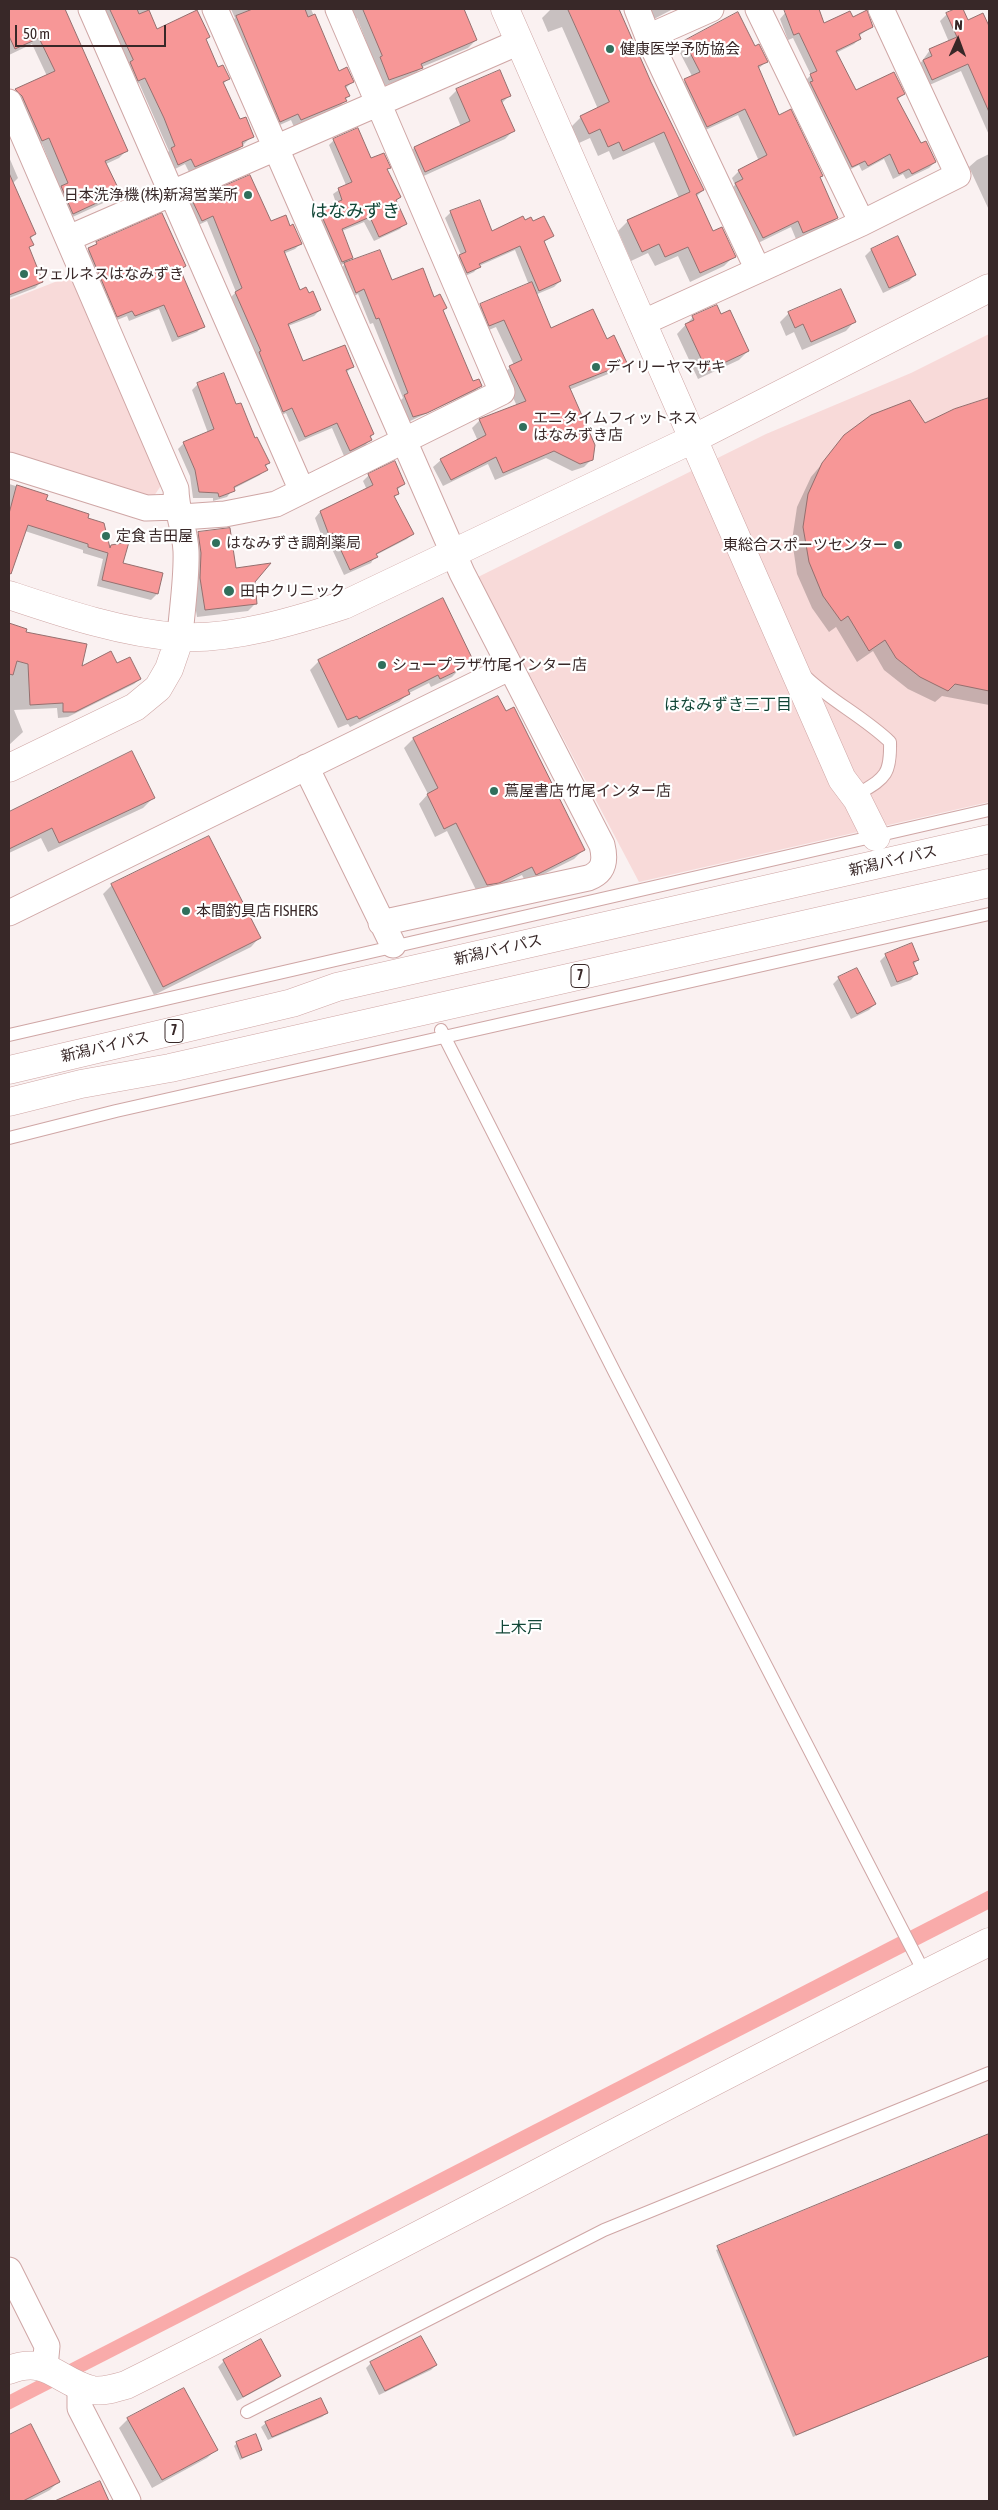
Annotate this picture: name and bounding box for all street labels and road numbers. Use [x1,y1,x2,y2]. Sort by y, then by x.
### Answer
street label: 新潟バイパス [847,842,939,880]
street label: 新潟バイパス [452,931,544,969]
road number: 7 [571,964,589,988]
road number: 7 [165,1019,183,1042]
street label: 新潟バイパス [59,1028,151,1066]

